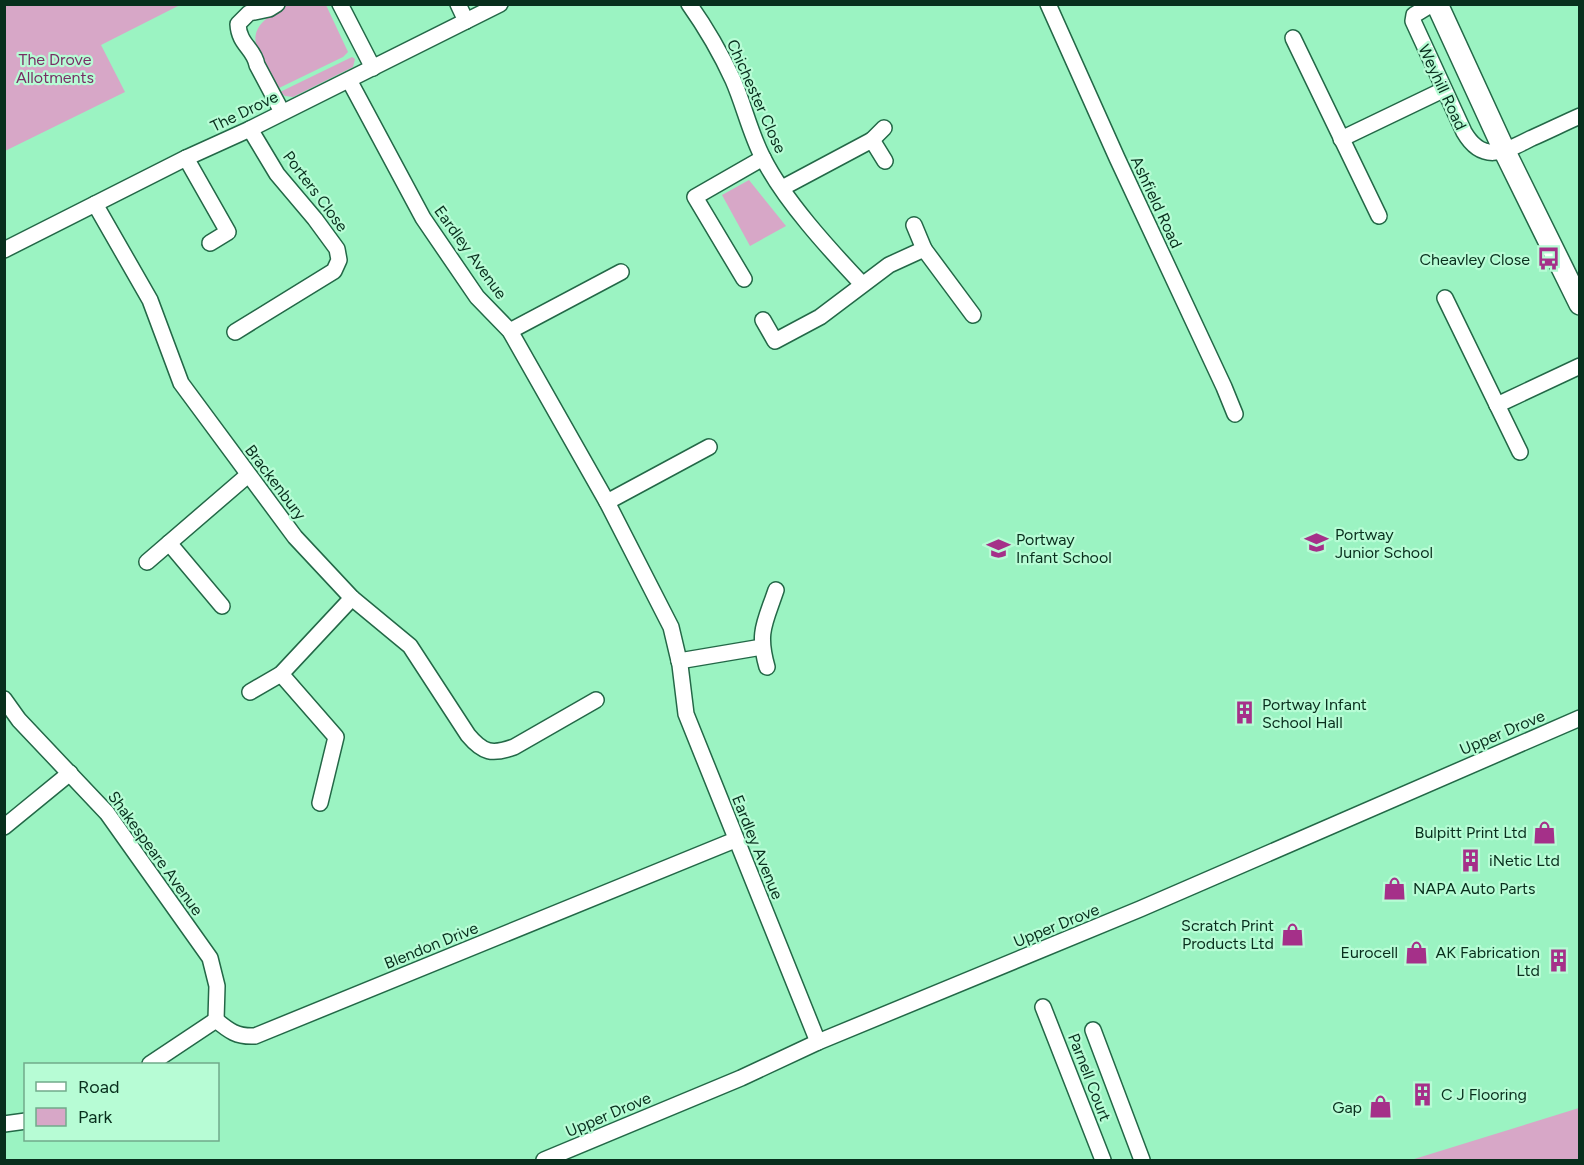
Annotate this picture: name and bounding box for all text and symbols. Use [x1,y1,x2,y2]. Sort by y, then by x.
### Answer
street label: Chichester Close [723,36,790,156]
street label: Weyhill Road [1414,41,1471,133]
park label: The Drove Allotments [16,50,94,87]
street label: The Drove [207,87,281,136]
street label: Porters Close [279,147,352,236]
street label: Ashfield Road [1127,153,1186,251]
street label: Eardley Avenue [430,202,511,303]
bus stop icon: Cheavley Close [1535,246,1561,272]
place label: Cheavley Close [1420,250,1530,269]
street label: Brackenbury [241,441,310,524]
place label: Portway Junior School [1335,525,1433,562]
place label: Portway Infant School [1016,530,1112,567]
school or university icon: Portway Junior School [1304,530,1330,556]
school or university icon: Portway Infant School [985,535,1011,561]
place label: Portway Infant School Hall [1262,695,1367,732]
building icon: Portway Infant School Hall [1231,700,1257,726]
street label: Upper Drove [1457,706,1548,759]
street label: Shakespeare Avenue [104,787,207,919]
street label: Eardley Avenue [728,792,787,902]
shop icon: Bulpitt Print Ltd [1532,819,1558,845]
place label: Bulpitt Print Ltd [1415,823,1527,842]
building icon: iNetic Ltd [1458,847,1484,873]
place label: iNetic Ltd [1489,851,1560,870]
shop icon: NAPA Auto Parts [1382,875,1408,901]
place label: NAPA Auto Parts [1413,879,1535,898]
street label: Upper Drove [1011,900,1102,951]
place label: Scratch Print Products Ltd [1181,916,1274,953]
street label: Blendon Drive [382,918,481,973]
shop icon: Scratch Print Products Ltd [1279,921,1305,947]
shop icon: Eurocell [1403,939,1429,965]
place label: Eurocell [1340,943,1398,962]
place label: AK Fabrication Ltd [1435,943,1540,980]
building icon: AK Fabrication Ltd [1545,948,1571,974]
street label: Parnell Court [1064,1031,1115,1124]
legend [24,1063,219,1141]
text: Road [78,1076,119,1098]
building icon: C J Flooring [1410,1081,1436,1107]
place label: C J Flooring [1441,1085,1527,1104]
street label: Upper Drove [563,1088,654,1141]
shop icon: Gap [1367,1094,1393,1120]
place label: Gap [1332,1098,1362,1117]
text: Park [78,1106,113,1128]

